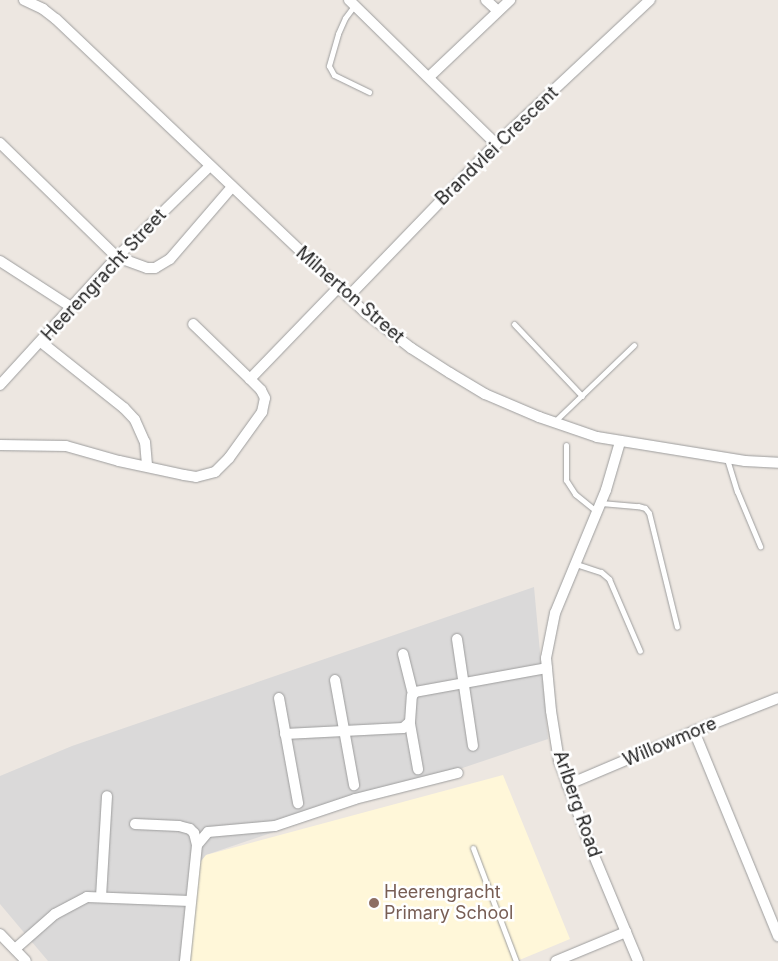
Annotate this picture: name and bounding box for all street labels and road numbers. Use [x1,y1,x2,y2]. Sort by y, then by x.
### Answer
street label: Brandvlei Crescent [431,82,563,210]
street label: Heerengracht Street [37,205,171,345]
street label: Milnerton Street [292,242,408,348]
street label: Willowmore [620,713,720,771]
street label: Arlberg Road [549,748,605,860]

